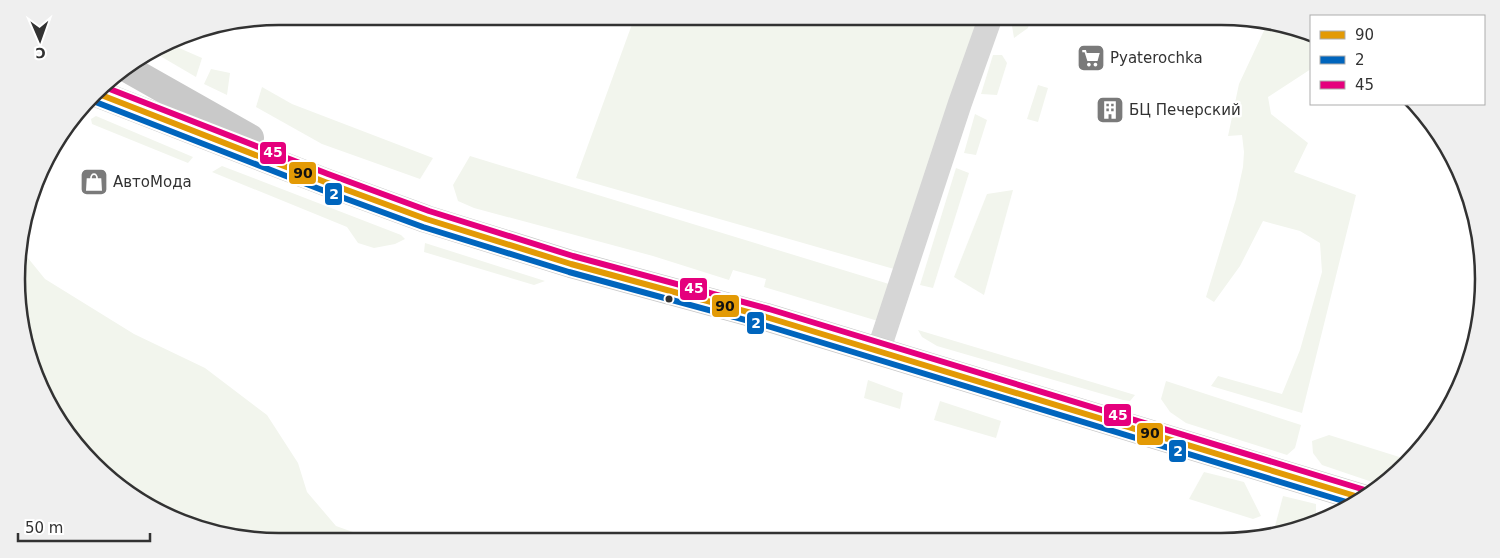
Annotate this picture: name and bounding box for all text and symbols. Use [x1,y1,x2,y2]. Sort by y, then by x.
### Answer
north arrow [15,15,65,65]
legend [1310,15,1485,105]
text: 90 [1355,26,1374,44]
supermarket icon: Pyaterochka [1076,43,1106,73]
text: С [35,45,46,61]
place label: Pyaterochka [1110,49,1203,67]
text: 2 [1355,51,1365,69]
text: 45 [1355,76,1374,94]
building icon: БЦ Печерский [1095,95,1125,125]
place label: БЦ Печерский [1129,101,1241,119]
line badge: 45 [259,141,287,165]
text: 45 [263,144,283,160]
line badge: 90 [288,161,317,185]
text: 90 [293,165,313,181]
shop icon: АвтоМода [79,167,109,197]
place label: АвтоМода [113,173,192,191]
line badge: 2 [324,182,343,206]
text: 2 [329,186,339,202]
line badge: 45 [679,277,708,301]
text: 45 [684,280,704,296]
unlabelled marker [664,294,674,304]
line badge: 90 [711,294,740,318]
text: 90 [715,298,735,314]
line badge: 2 [746,311,765,335]
text: 2 [751,315,761,331]
line badge: 45 [1103,403,1132,427]
text: 45 [1108,407,1128,423]
line badge: 90 [1136,422,1164,446]
text: 90 [1140,425,1160,441]
line badge: 2 [1168,439,1187,463]
text: 2 [1173,443,1183,459]
scale bar [18,510,150,542]
text: 50 m [25,519,63,537]

